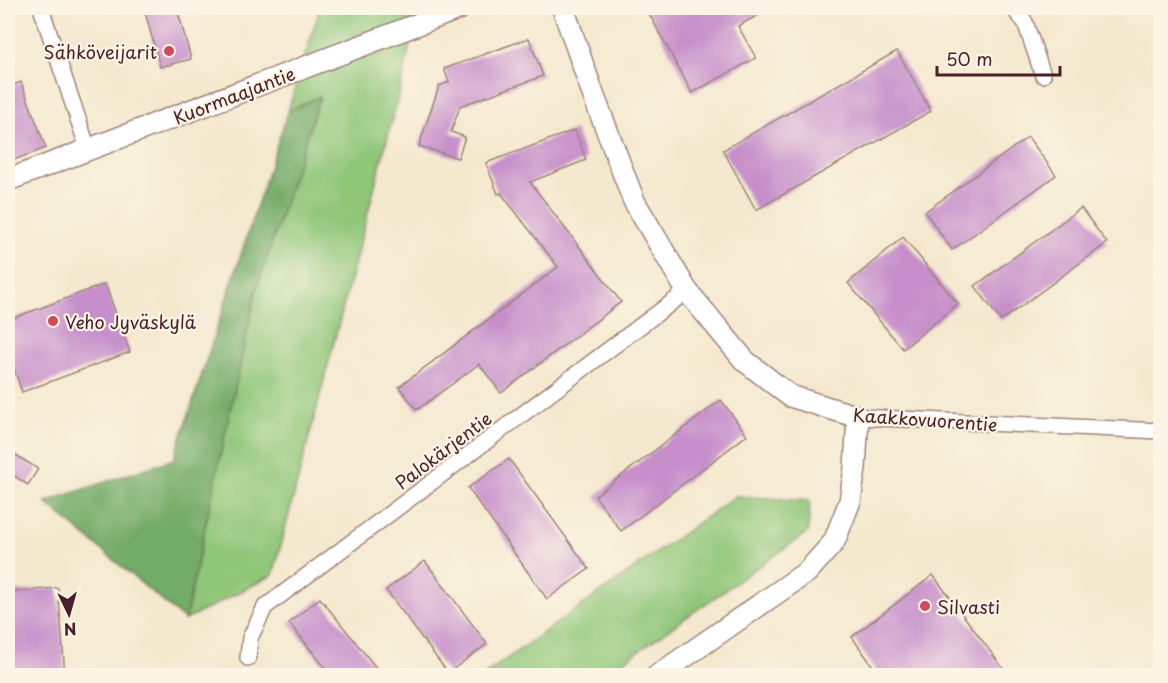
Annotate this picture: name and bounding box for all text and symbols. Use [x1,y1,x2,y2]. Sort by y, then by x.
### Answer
place label: Sähköveijarit [44,38,157,65]
scale bar [937,39,1060,77]
marker: Sähköveijarit [162,44,176,58]
text: 50 m [946,45,993,72]
street label: Kuormaajantie [169,59,299,131]
place label: Veho Jyväskylä [65,308,197,335]
marker: Veho Jyväskylä [46,314,60,328]
street label: Kaakkovuorentie [852,400,998,438]
street label: Palokärjentie [389,405,497,495]
north arrow [39,584,99,644]
place label: Silvasti [937,593,1000,620]
marker: Silvasti [918,599,932,613]
text: N [63,617,78,642]

